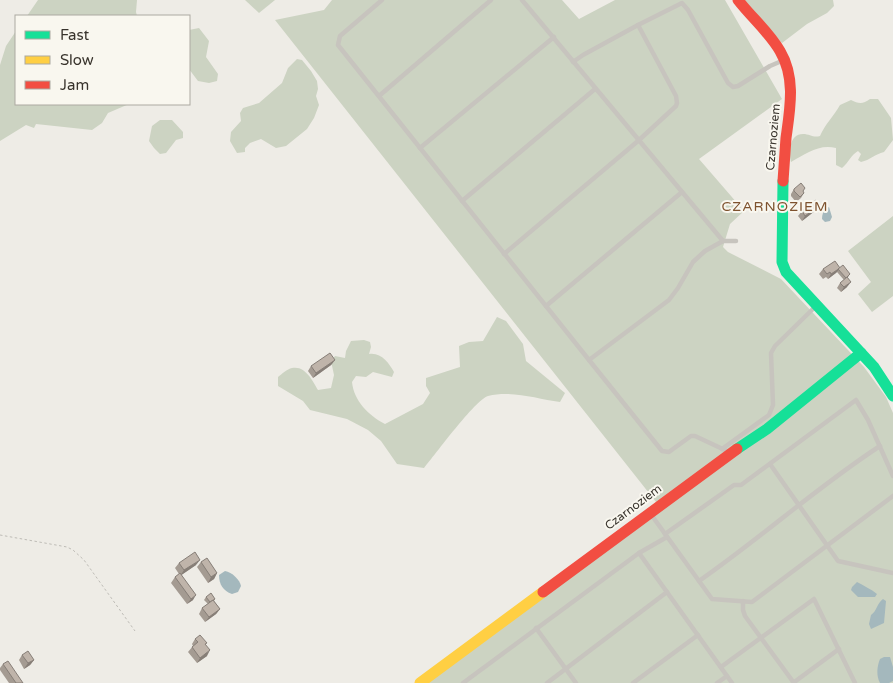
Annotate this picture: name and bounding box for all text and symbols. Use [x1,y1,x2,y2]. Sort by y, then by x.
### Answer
legend [15,15,190,105]
text: Fast [60,26,90,44]
text: Slow [60,51,94,69]
text: Jam [60,76,89,94]
street label: Czarnoziem [763,103,783,171]
district label: CZARNOZIEM [721,198,829,215]
street label: Czarnoziem [602,481,664,533]

